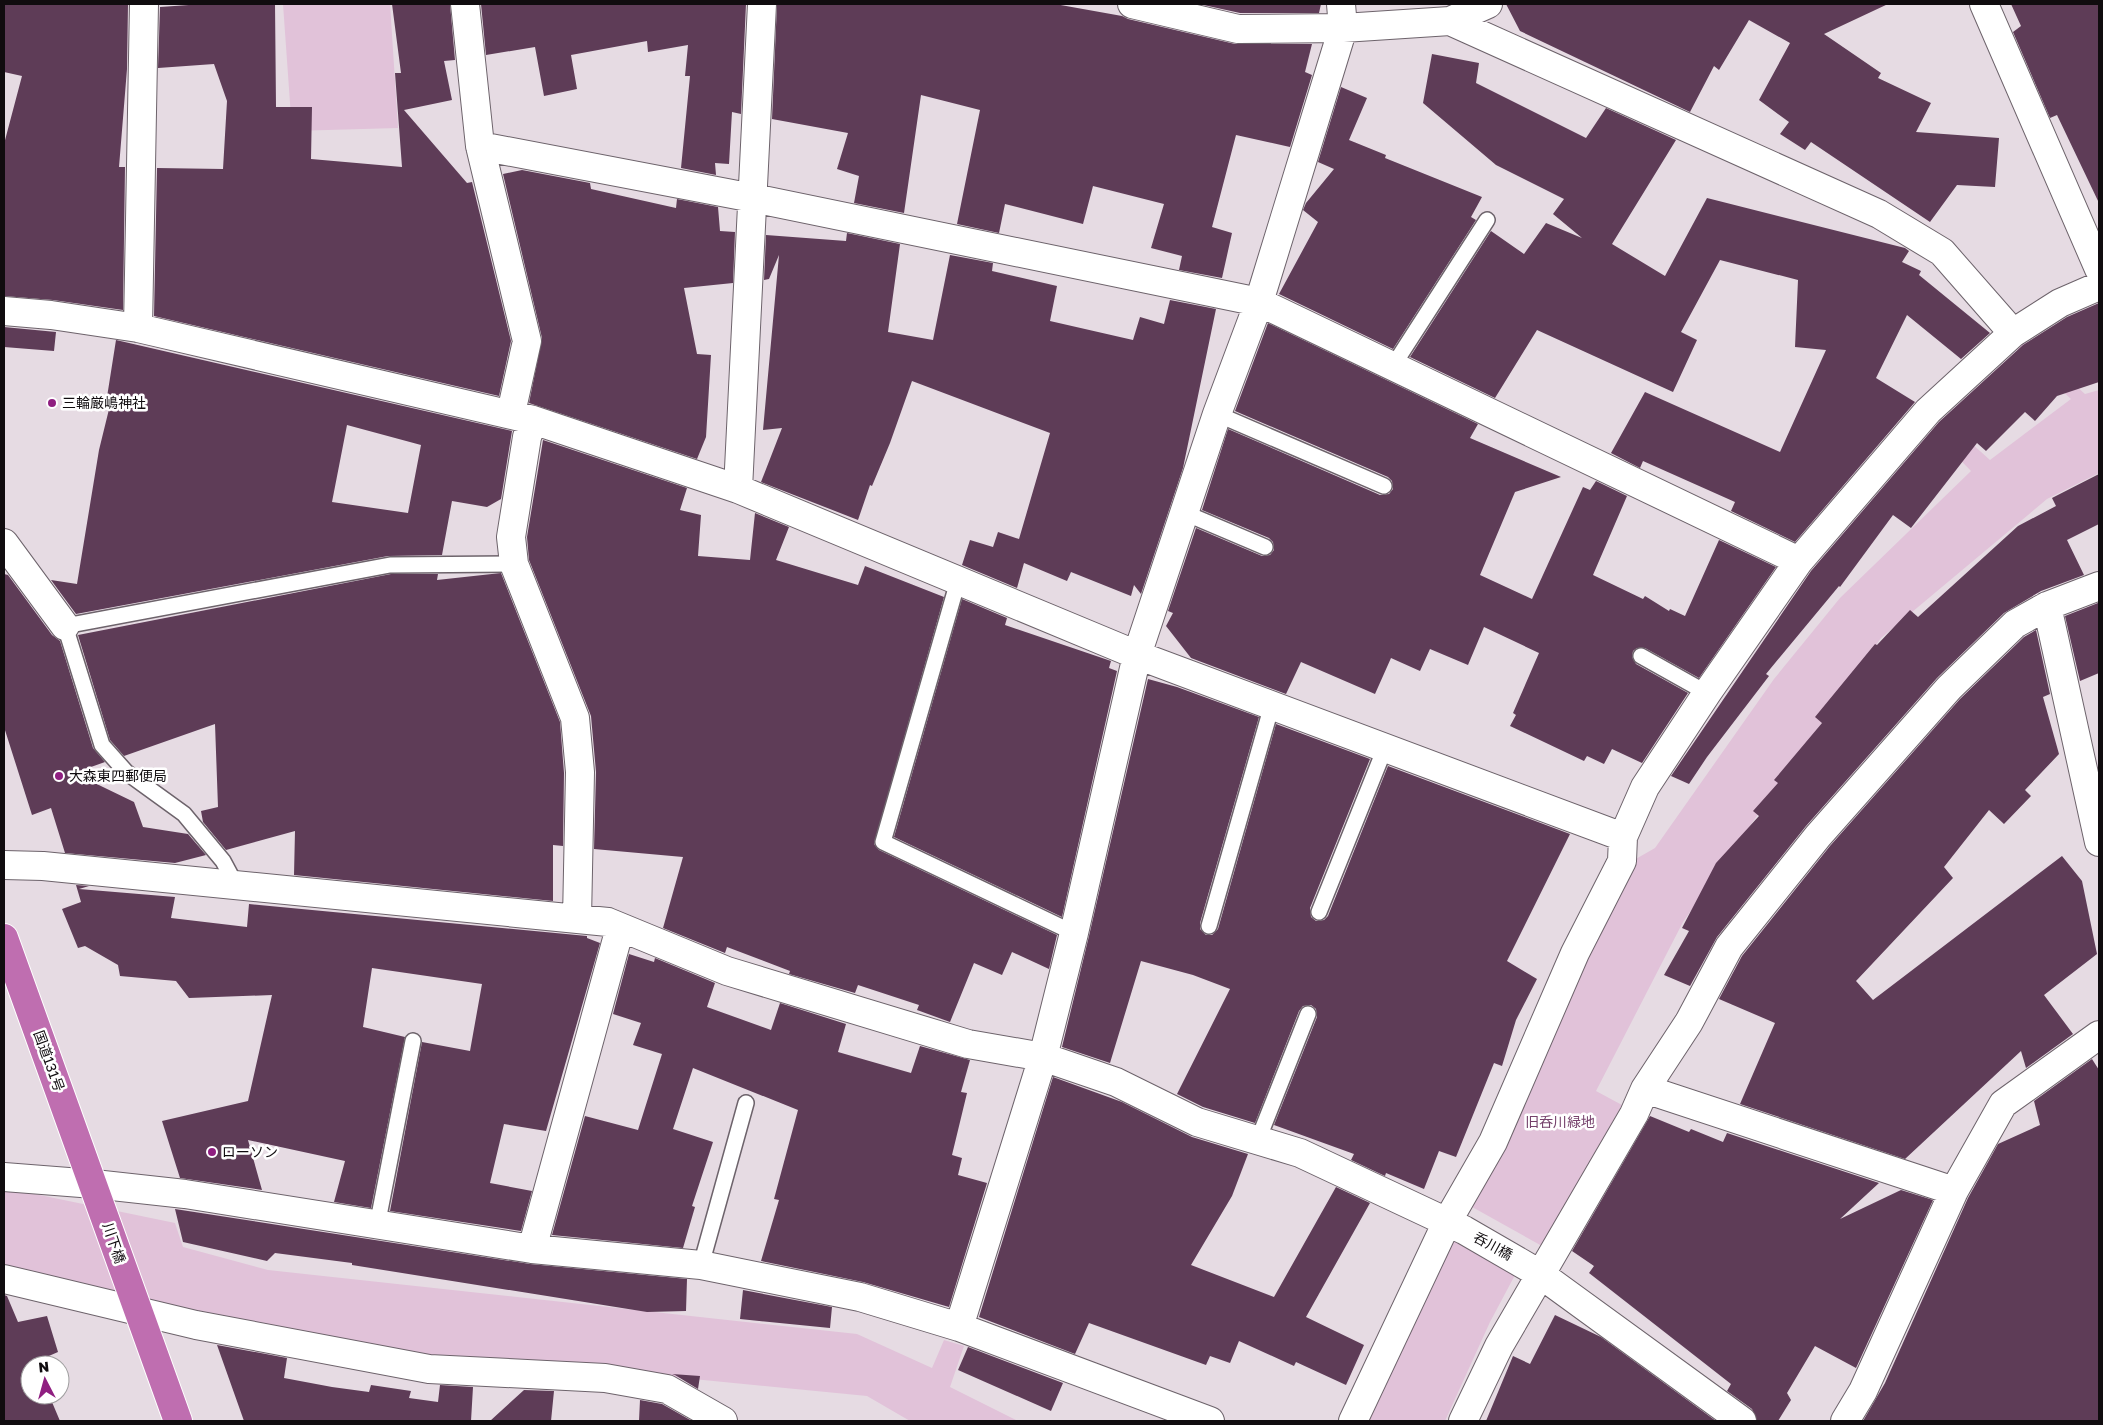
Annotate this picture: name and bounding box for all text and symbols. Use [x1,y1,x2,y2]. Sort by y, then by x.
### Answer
place label: 三輪厳嶋神社 [62,394,146,411]
marker: 三輪厳嶋神社 [46,397,58,409]
place label: 大森東四郵便局 [69,767,167,784]
marker: 大森東四郵便局 [53,770,65,782]
street label: 国道131号 [31,1028,68,1094]
park label: 旧呑川緑地 [1525,1113,1595,1130]
place label: ローソン [222,1143,278,1160]
marker: ローソン [206,1146,218,1158]
street label: 川下橋 [100,1220,129,1265]
street label: 呑川橋 [1471,1228,1516,1263]
north arrow [20,1355,70,1405]
text: N [37,1358,50,1376]

